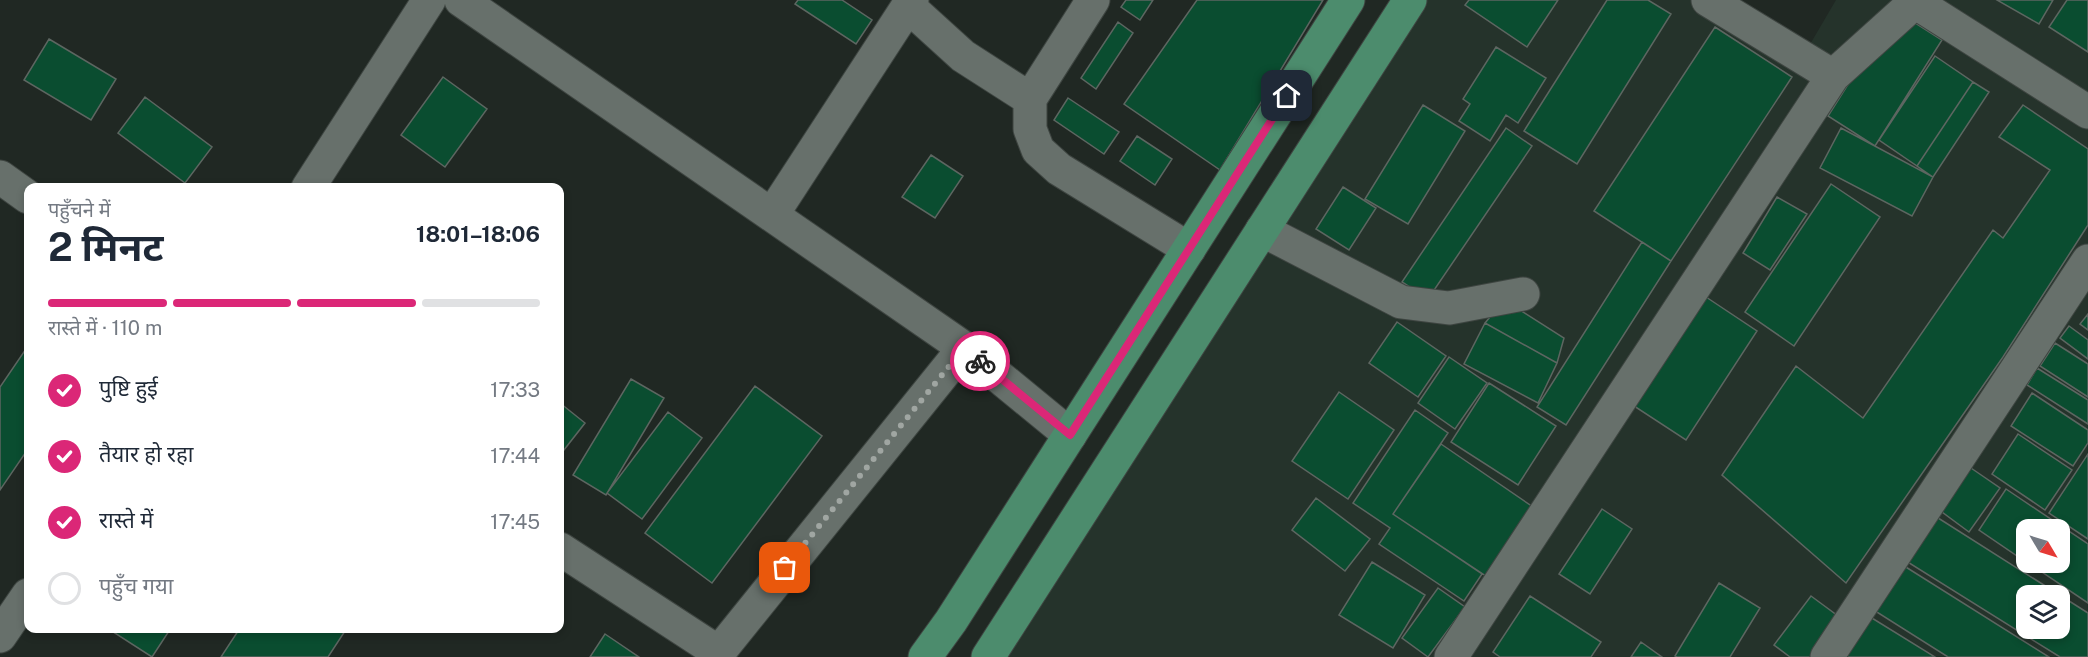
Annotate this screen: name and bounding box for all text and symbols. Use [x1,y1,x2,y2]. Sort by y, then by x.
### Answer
pin [1261,70,1312,121]
icon: home [1270,79,1303,112]
text: पहुँचने में [48,198,111,222]
text: 18:01–18:06 [416,221,540,247]
text: 2 मिनट [48,224,163,270]
text: रास्ते में · 110 m [48,316,162,340]
courier [950,331,1010,391]
icon: bike [964,345,997,378]
icon: check [48,374,81,407]
text: पुष्टि हुई [99,375,158,401]
text: 17:33 [490,378,540,402]
icon: check [48,440,81,473]
text: तैयार हो रहा [99,441,193,467]
text: 17:44 [490,444,540,468]
icon: check [48,506,81,539]
text: रास्ते में [99,507,153,533]
text: 17:45 [490,510,540,534]
north arrow [2016,519,2070,573]
map controls [2016,519,2070,639]
pin [759,542,810,593]
icon: bag [768,551,801,584]
text: पहुँच गया [99,573,173,599]
button: layers [2016,585,2070,639]

